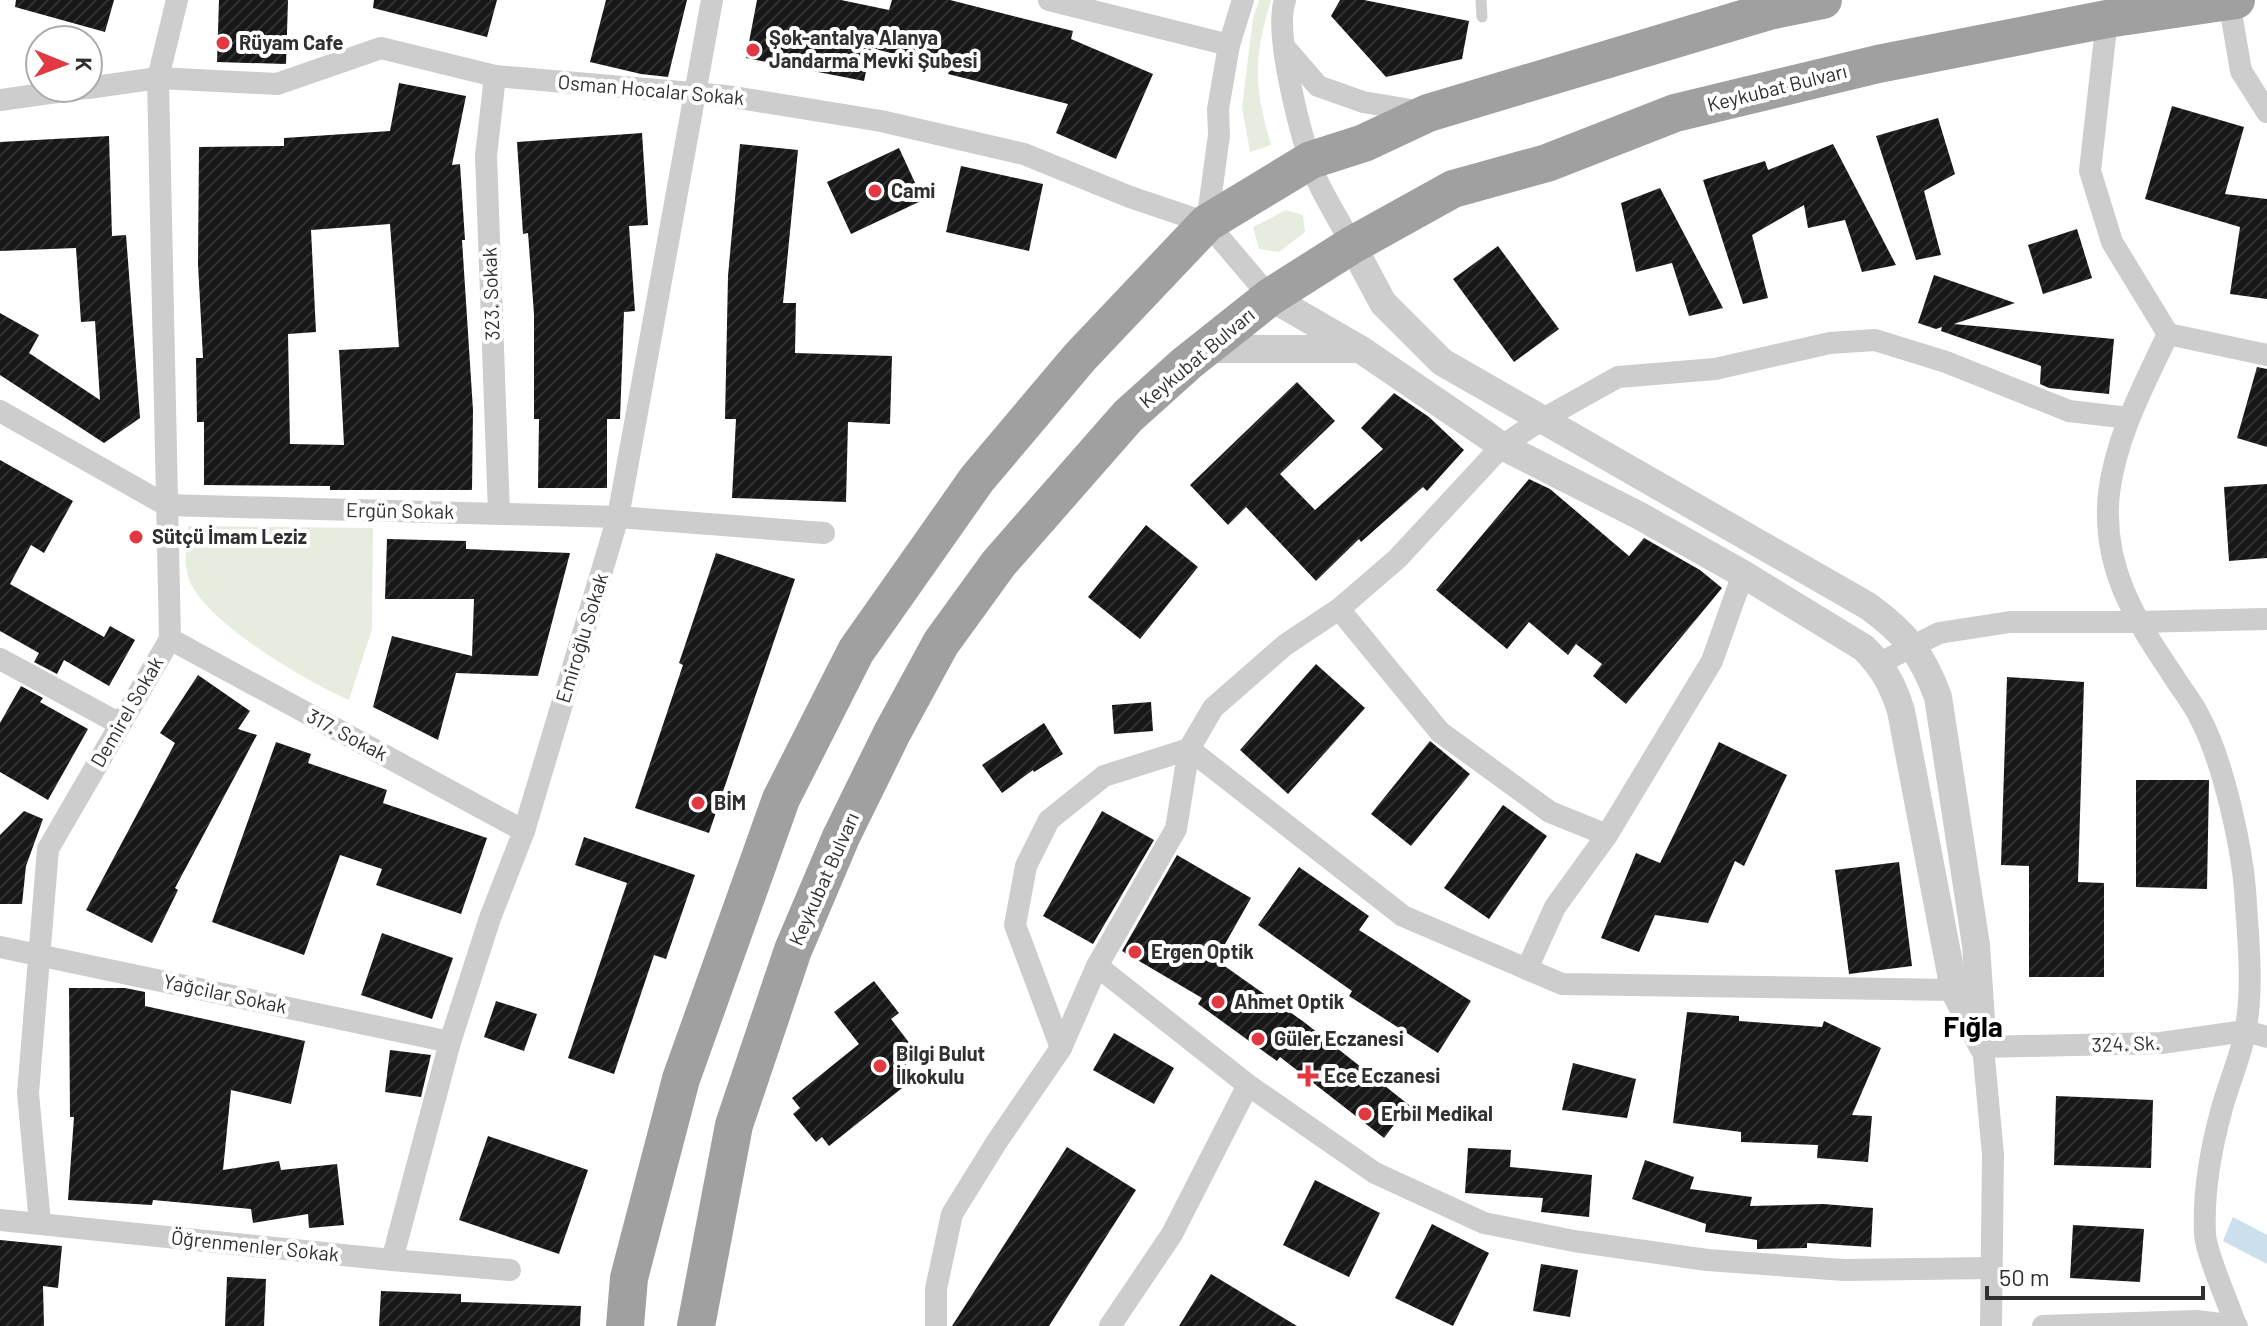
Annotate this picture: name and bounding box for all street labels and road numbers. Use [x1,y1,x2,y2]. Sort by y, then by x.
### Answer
street label: Keykubat Bulvarı [1704,58,1849,116]
street label: Osman Hocalar Sokak [557,69,745,109]
street label: 323. Sokak [476,247,504,341]
street label: Keykubat Bulvarı [1134,302,1259,412]
street label: Ergün Sokak [346,497,454,523]
street label: Emiroğlu Sokak [550,570,612,706]
street label: Demirel Sokak [85,652,167,771]
street label: 317. Sokak [303,703,392,765]
street label: Keykubat Bulvarı [783,808,863,949]
street label: Yağcilar Sokak [161,968,289,1018]
street label: 324. Sk. [2091,1030,2161,1056]
street label: Öğrenmenler Sokak [170,1224,340,1266]

